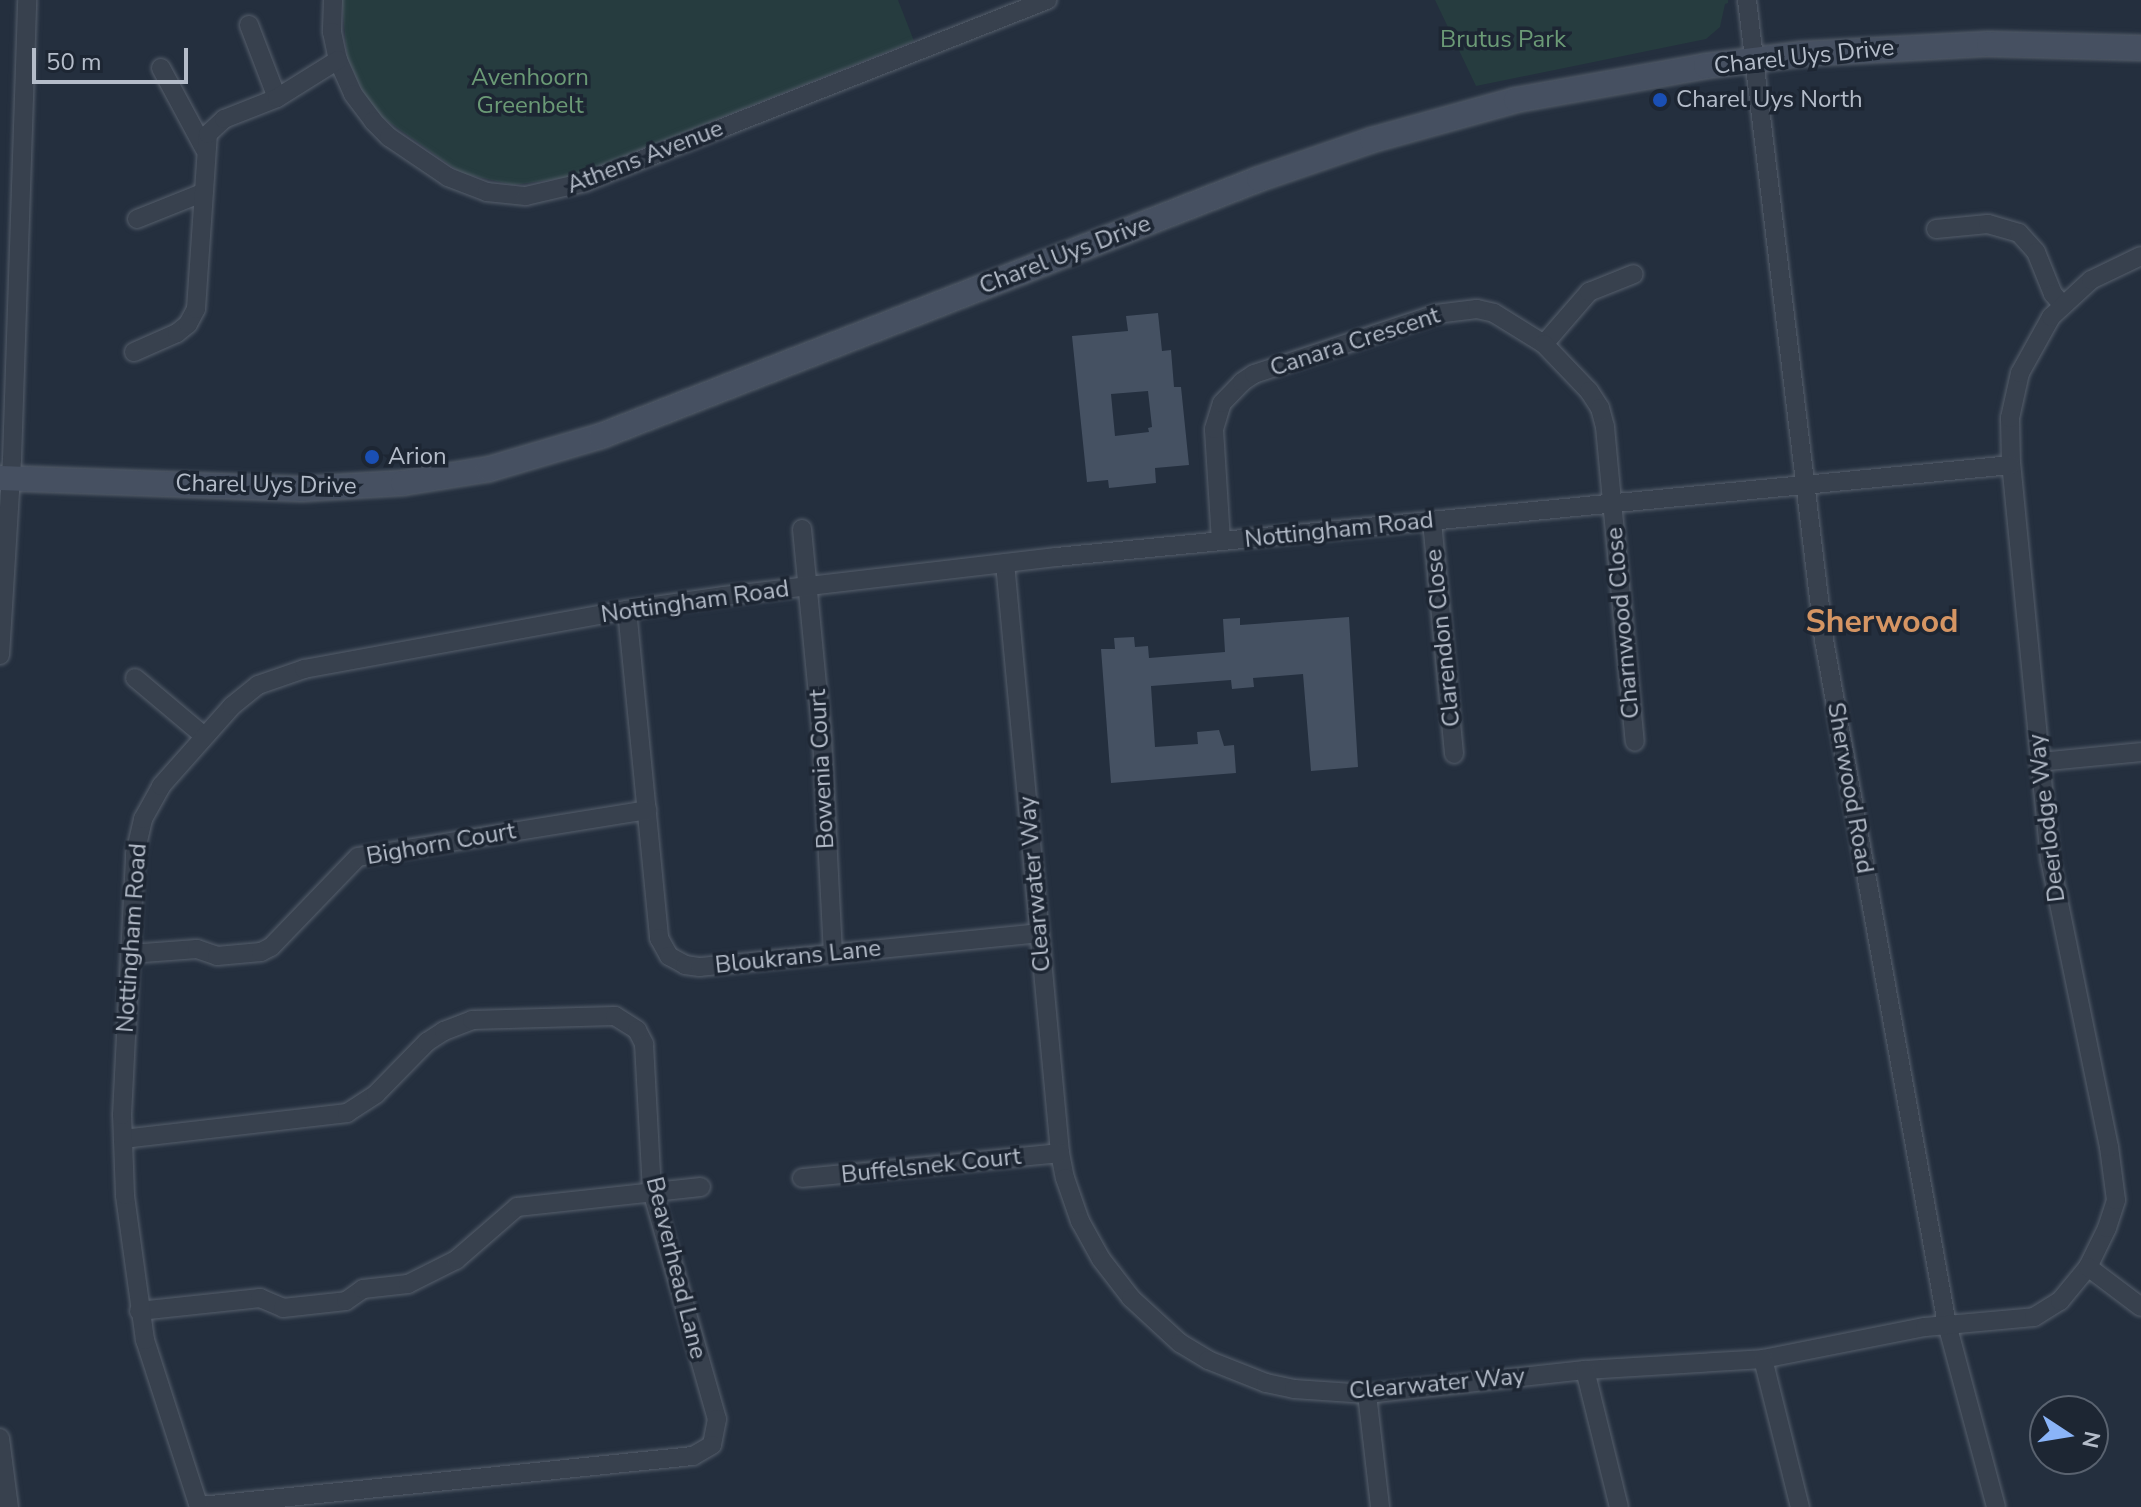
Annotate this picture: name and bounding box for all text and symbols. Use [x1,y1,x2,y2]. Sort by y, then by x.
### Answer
park label: Brutus Park [1440,26,1566,54]
scale bar [36,32,192,82]
street label: Charel Uys Drive [1712,33,1896,81]
text: 50 m [46,46,102,78]
park label: Avenhoorn Greenbelt [471,64,589,120]
place label: Charel Uys North [1676,86,1863,114]
marker: Charel Uys North [1651,91,1669,109]
street label: Athens Avenue [563,114,727,200]
street label: Charel Uys Drive [975,209,1155,301]
street label: Canara Crescent [1266,301,1444,383]
place label: Arion [388,443,447,471]
marker: Arion [363,448,381,466]
street label: Charel Uys Drive [175,469,357,501]
street label: Nottingham Road [1243,506,1435,554]
street label: Charnwood Close [1600,526,1646,720]
street label: Clarendon Close [1419,548,1467,728]
street label: Nottingham Road [599,575,791,629]
district label: Sherwood [1806,603,1958,641]
street label: Bowenia Court [803,688,841,850]
street label: Sherwood Road [1821,700,1879,876]
street label: Deerlodge Way [2022,732,2072,904]
street label: Clearwater Way [1013,795,1057,973]
street label: Bighorn Court [364,817,518,871]
street label: Nottingham Road [111,842,153,1034]
street label: Bloukrans Lane [714,934,882,980]
street label: Buffelsnek Court [840,1142,1022,1190]
street label: Beaverhead Lane [639,1174,713,1362]
street label: Clearwater Way [1348,1362,1526,1406]
north arrow [2029,1395,2109,1475]
text: N [2074,1428,2107,1451]

